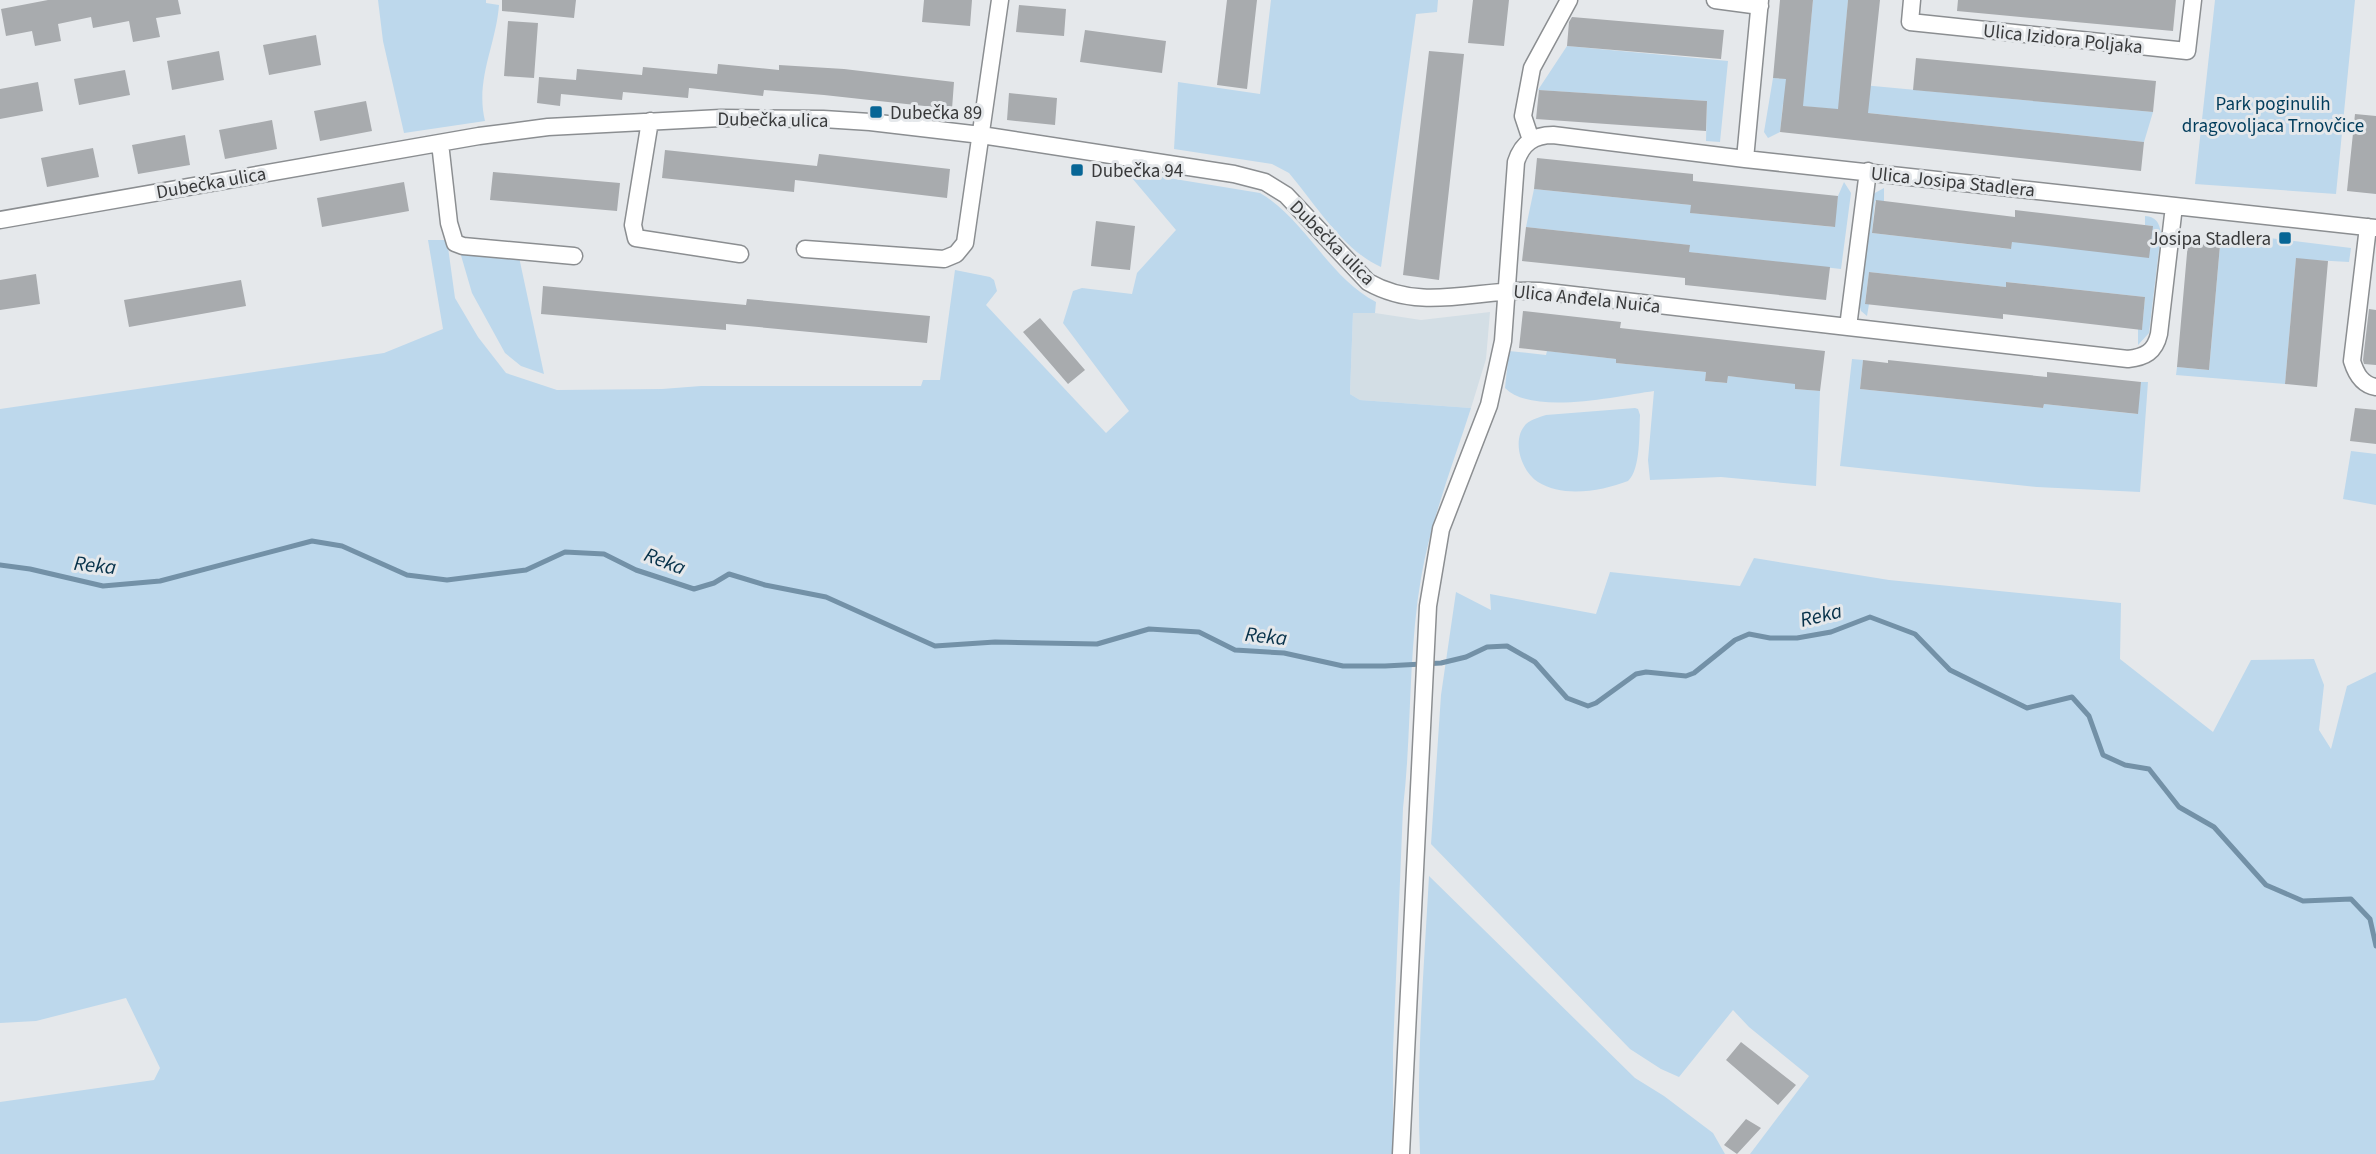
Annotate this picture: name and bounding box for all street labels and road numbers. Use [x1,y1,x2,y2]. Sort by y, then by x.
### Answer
street label: Ulica Izidora Poljaka [1982,18,2144,61]
street label: Dubečka ulica [717,106,829,135]
street label: Ulica Josipa Stadlera [1869,160,2036,205]
street label: Dubečka ulica [154,161,268,206]
street label: Dubečka ulica [1283,194,1381,292]
street label: Ulica Anđela Nuića [1512,278,1662,321]

